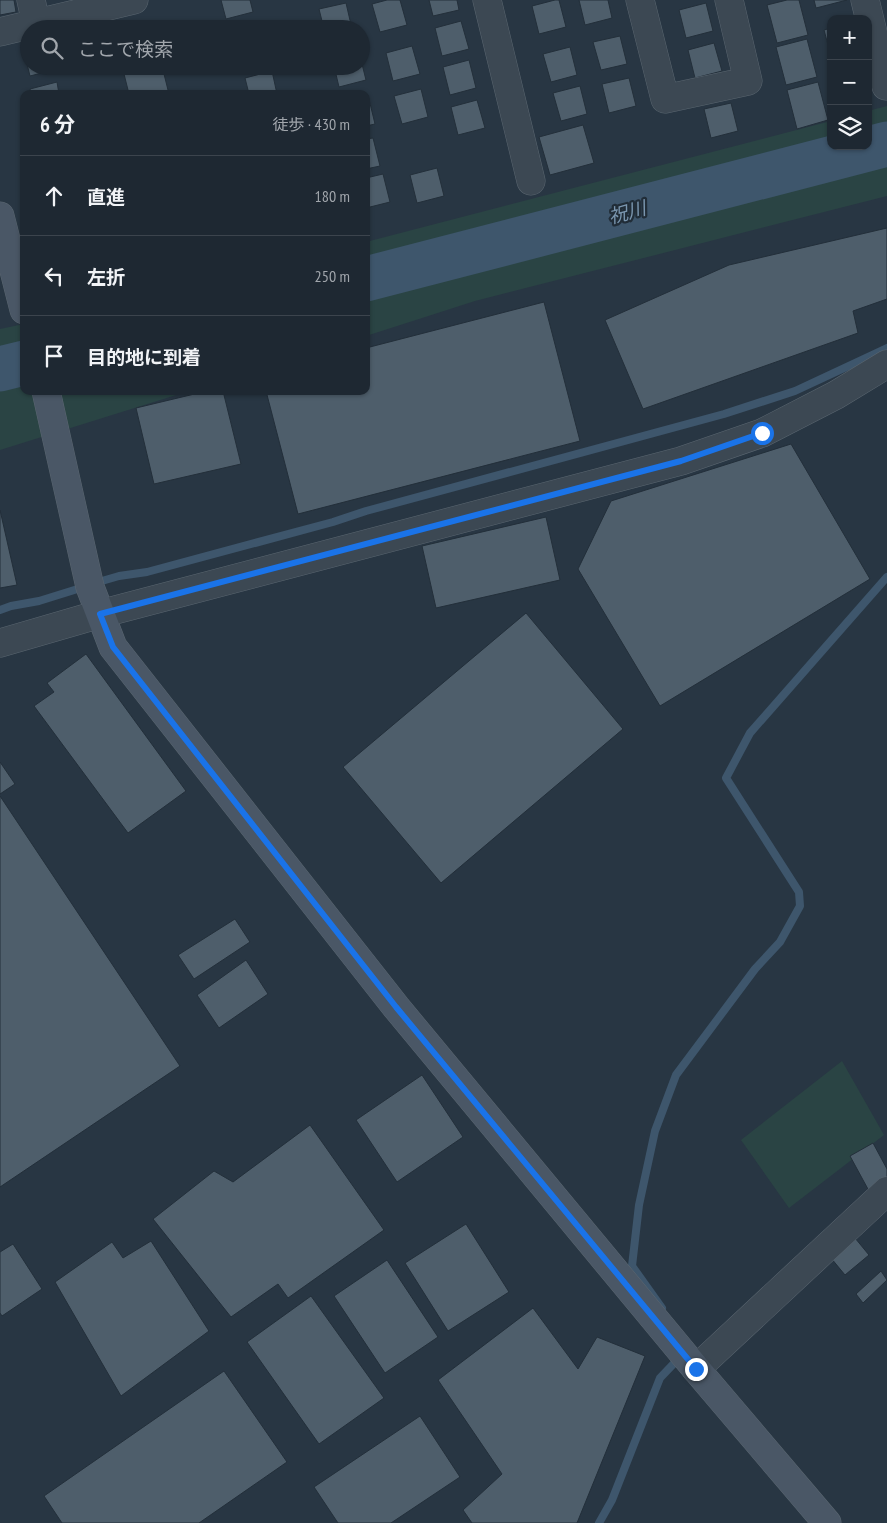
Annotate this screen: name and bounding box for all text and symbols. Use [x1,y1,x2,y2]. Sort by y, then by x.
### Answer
map controls [827,15,872,150]
button: + [827,15,872,60]
search box [20,20,370,75]
icon: search [38,34,66,62]
text: ここで検索 [78,37,173,61]
button: − [827,60,872,105]
button: layers [827,105,872,150]
text: 6 分 [40,111,75,138]
text: 徒歩 · 430 m [272,114,350,134]
icon: ahead [40,182,68,210]
text: 直進 [87,185,125,209]
text: 180 m [315,186,350,206]
water label: 祝川 [606,195,650,229]
icon: left [40,262,68,290]
text: 左折 [87,265,125,289]
text: 250 m [315,266,350,286]
icon: arrive [40,342,68,370]
text: 目的地に到着 [87,345,201,369]
route start [751,422,774,445]
route end [685,1358,708,1381]

